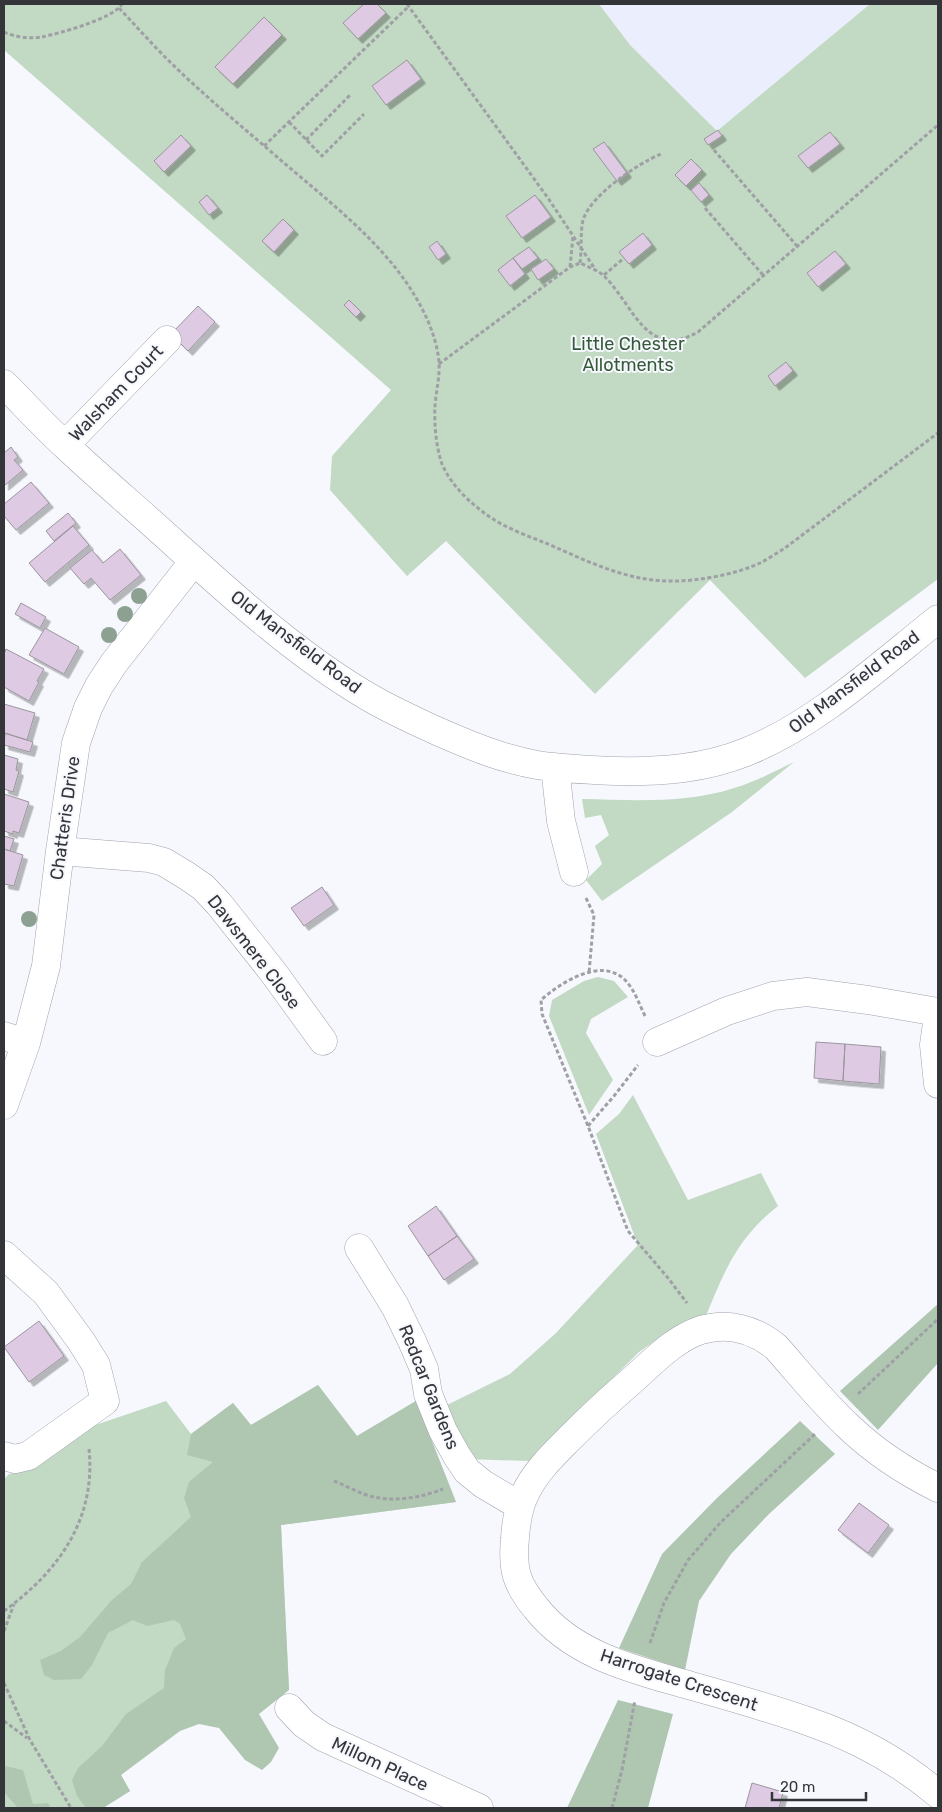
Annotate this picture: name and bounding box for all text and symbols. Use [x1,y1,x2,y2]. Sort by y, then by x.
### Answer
park label: Little Chester Allotments [571,333,685,376]
street label: Walsham Court [64,340,168,446]
street label: Old Mansfield Road [226,586,366,698]
street label: Old Mansfield Road [784,626,924,738]
street label: Chatteris Drive [45,755,85,881]
street label: Dawsmere Close [203,891,305,1013]
street label: Redcar Gardens [394,1321,464,1453]
street label: Harrogate Crescent [597,1644,761,1716]
street label: Millom Place [328,1732,432,1796]
scale bar [772,1770,866,1802]
text: 20 m [780,1778,815,1796]

